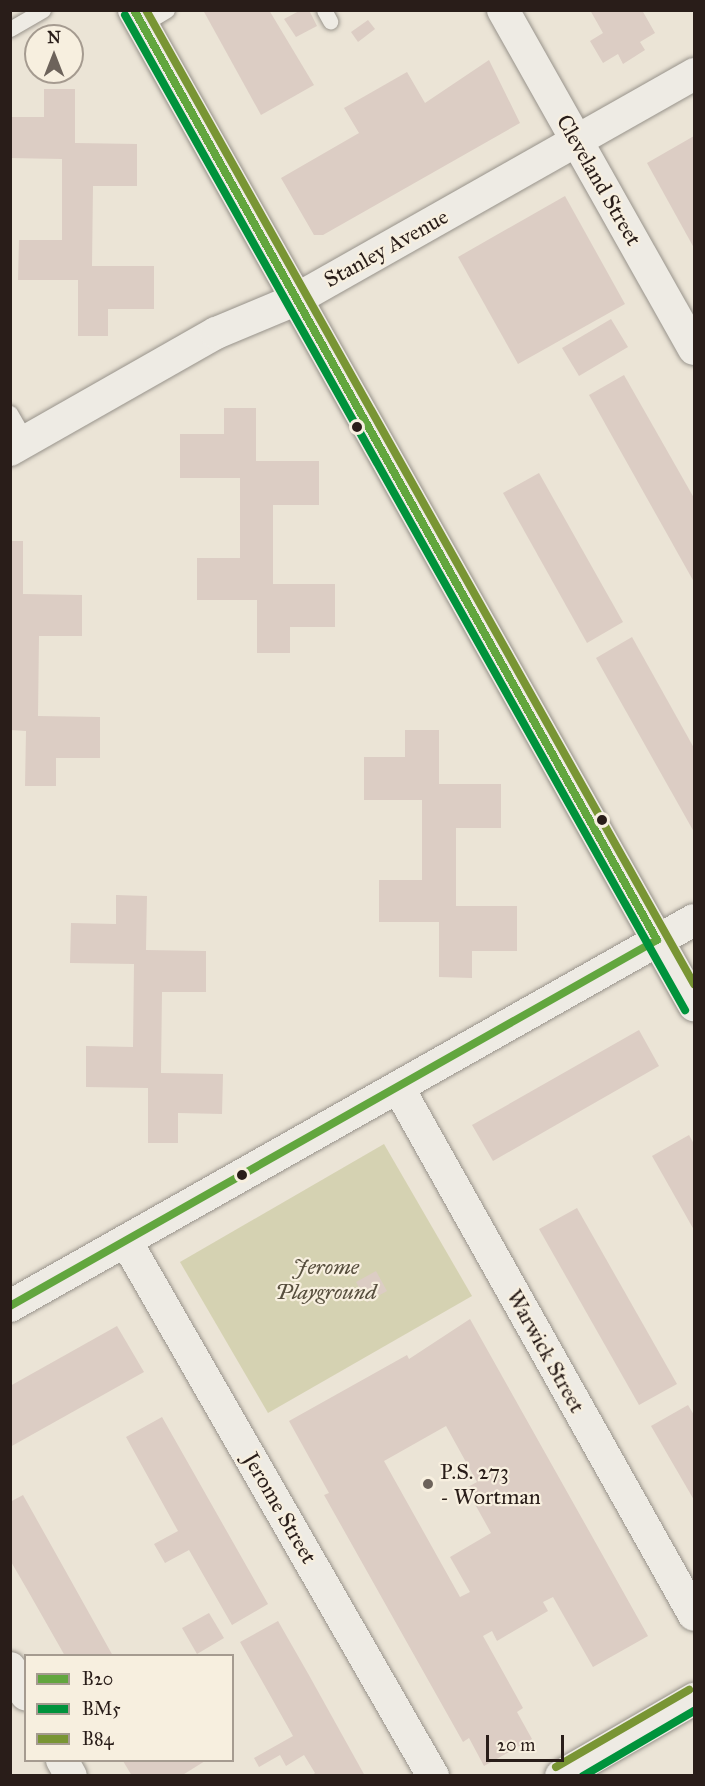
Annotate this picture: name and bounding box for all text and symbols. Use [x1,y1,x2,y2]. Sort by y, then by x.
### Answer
north arrow [24,24,84,84]
text: N [47,28,61,47]
street label: Cleveland Street [551,110,647,250]
street label: Stanley Avenue [319,203,453,293]
unlabelled marker [351,421,363,433]
unlabelled marker [596,814,608,826]
unlabelled marker [236,1169,248,1181]
park label: Jerome Playground [275,1253,377,1304]
street label: Warwick Street [501,1285,591,1417]
street label: Jerome Street [238,1448,322,1568]
place label: P.S. 273 - Wortman [440,1458,541,1510]
marker: P.S. 273 - Wortman [421,1477,435,1491]
legend [24,1654,234,1762]
text: B20 [82,1668,113,1690]
text: BM5 [82,1698,121,1720]
scale bar [489,1723,567,1761]
text: B84 [82,1728,114,1750]
text: 20 m [497,1734,535,1756]

